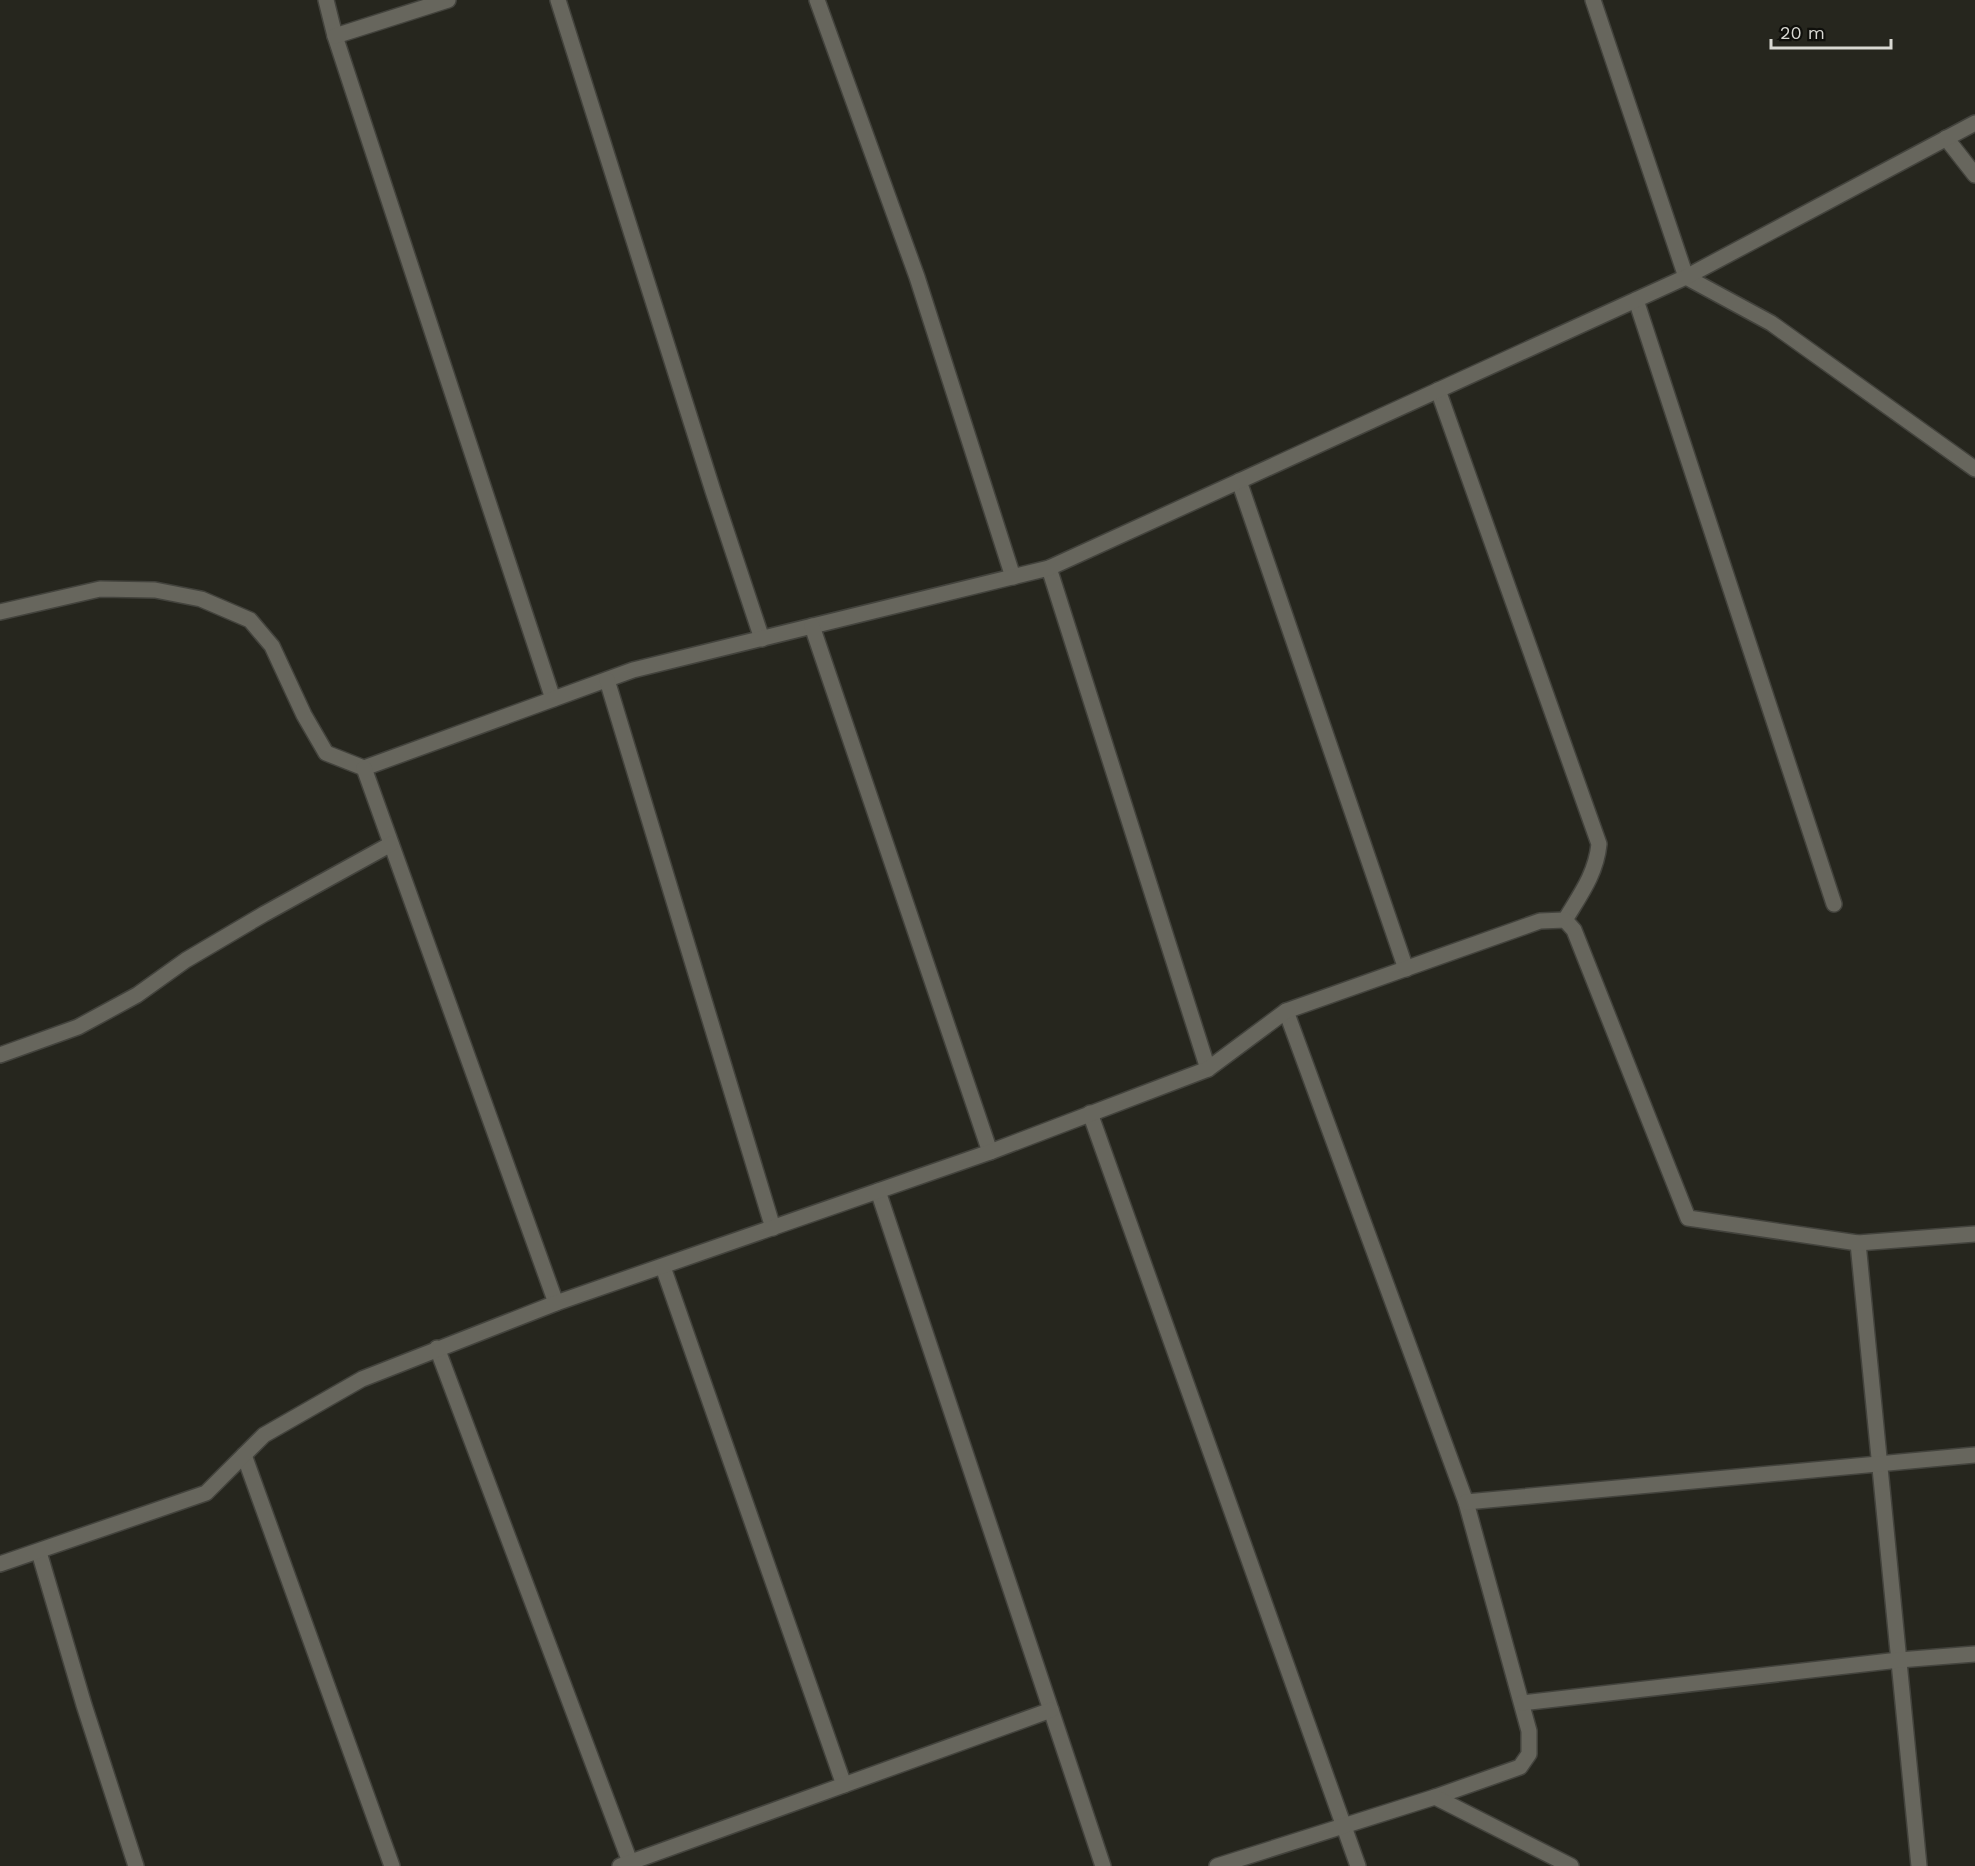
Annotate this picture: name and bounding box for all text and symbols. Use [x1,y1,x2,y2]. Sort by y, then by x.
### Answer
scale bar [1771,12,1891,50]
text: 20 m [1780,22,1825,43]

